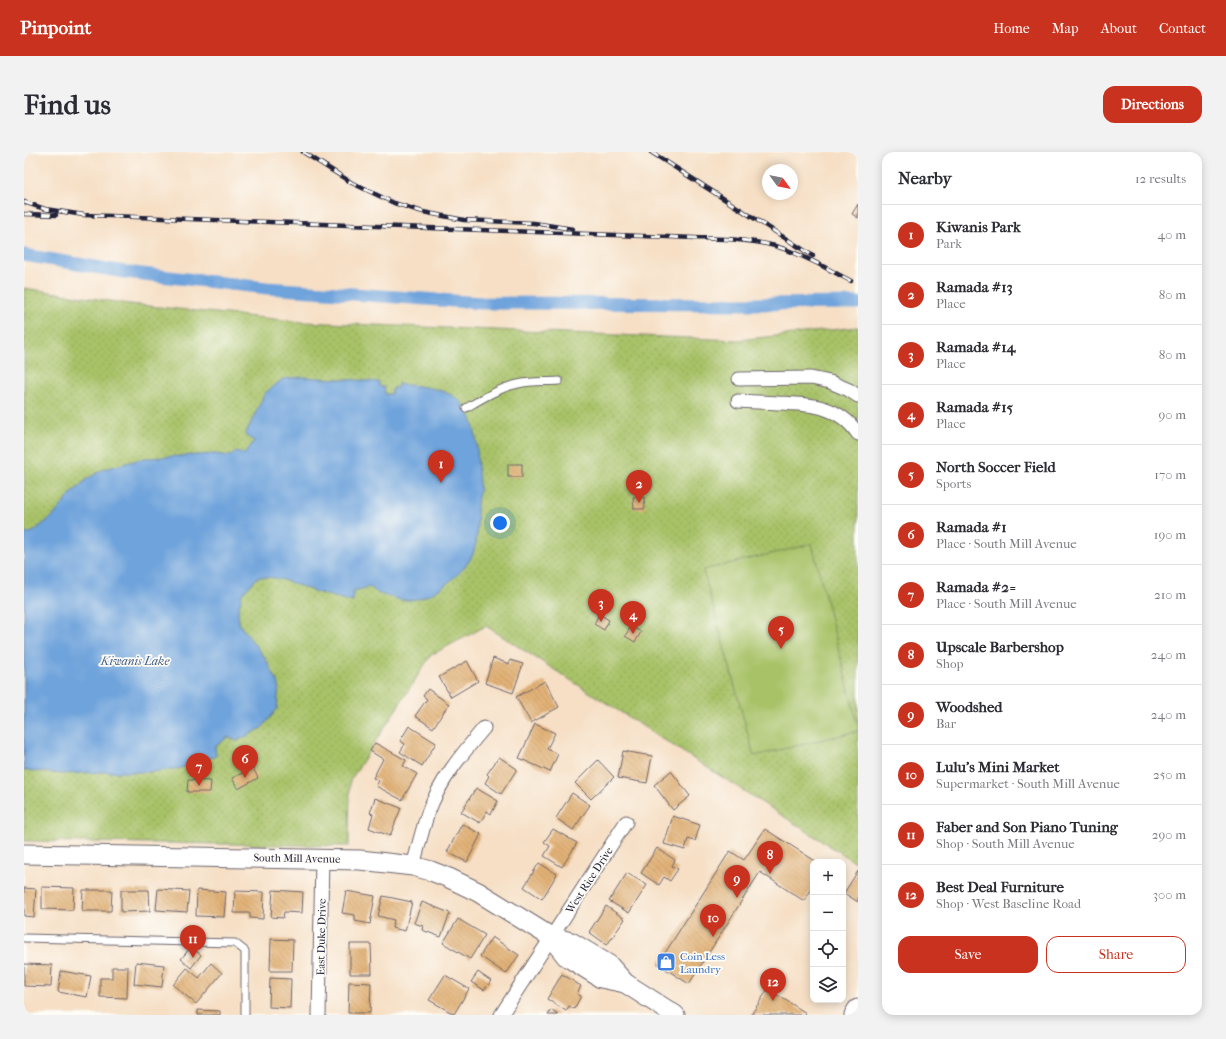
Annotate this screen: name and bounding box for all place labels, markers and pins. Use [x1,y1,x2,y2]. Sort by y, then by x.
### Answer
pin: 1 [428,450,454,483]
pin: 2 [626,470,652,503]
pin: 3 [588,589,614,622]
pin: 4 [620,601,646,634]
pin: 5 [768,616,794,649]
pin: 6 [232,745,258,778]
pin: 7 [186,753,212,786]
pin: 8 [757,841,783,874]
pin: 9 [724,865,750,898]
pin: 10 [700,904,726,937]
pin: 11 [180,925,206,958]
place label: Coin Less Laundry [680,950,725,976]
shop icon: Coin Less Laundry [655,951,677,973]
pin: 12 [760,968,786,1001]

